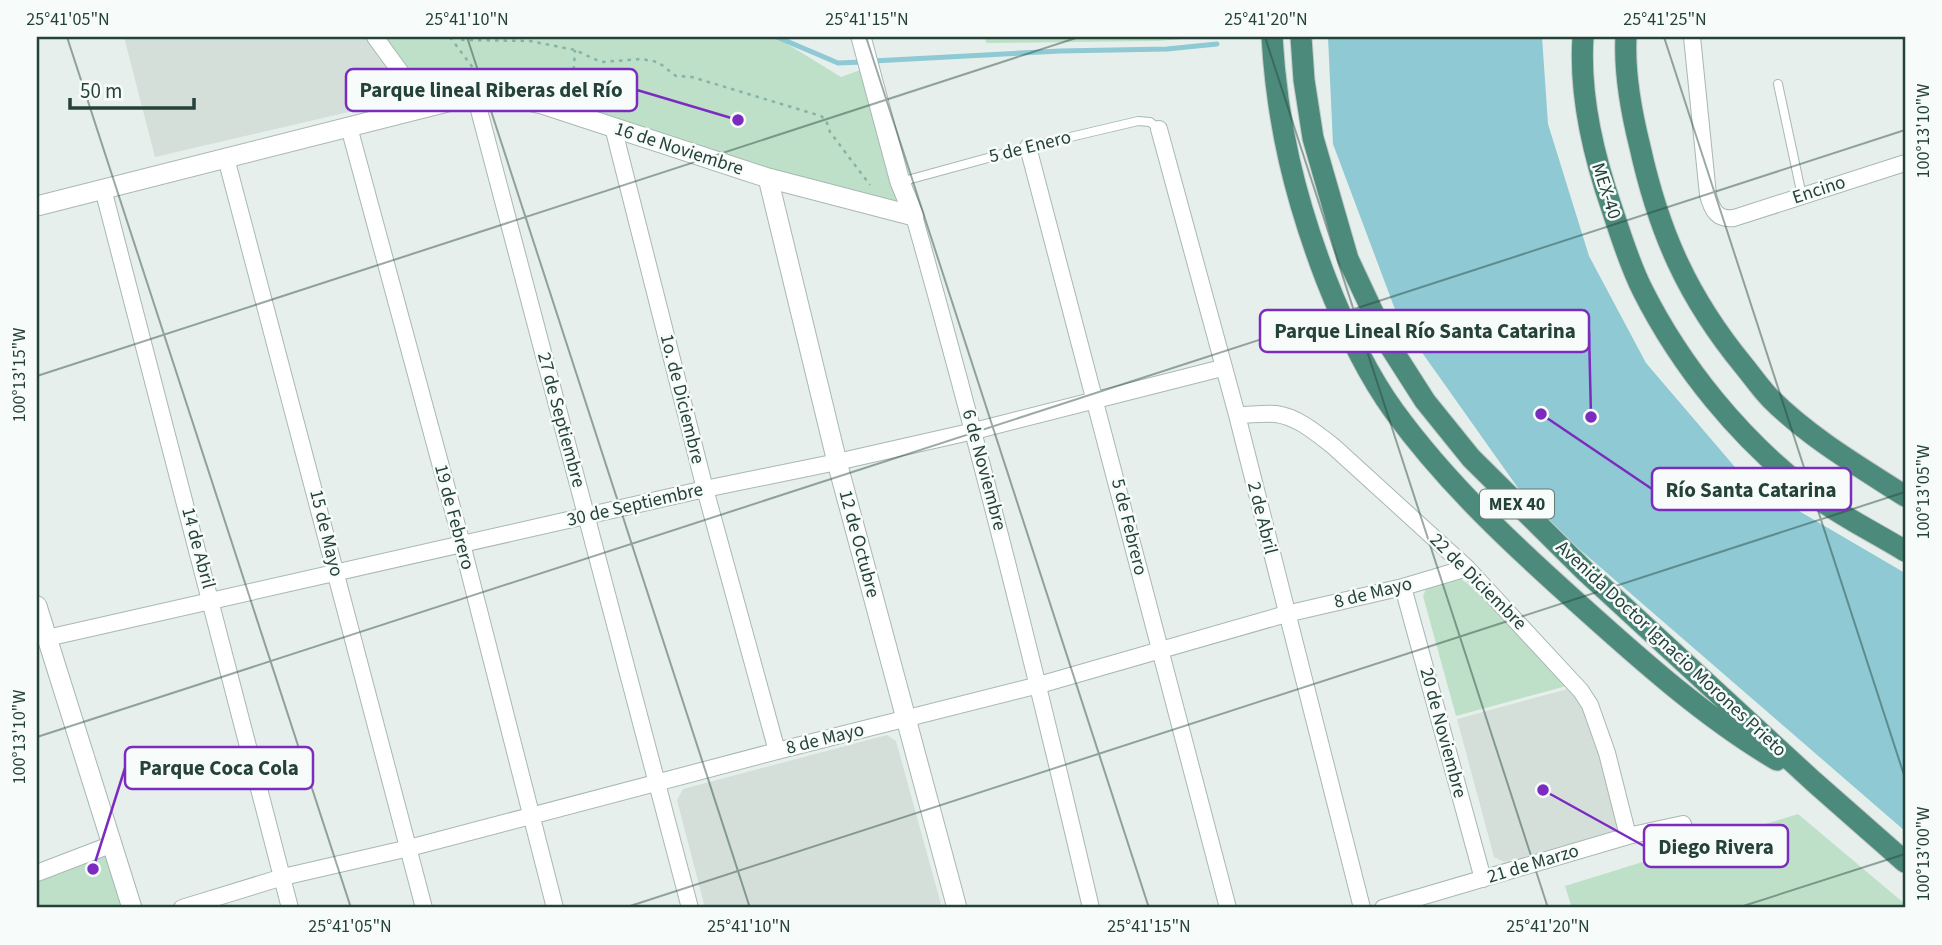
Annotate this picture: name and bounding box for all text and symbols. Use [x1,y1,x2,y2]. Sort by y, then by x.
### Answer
text: 25°41'05"N [26,7,110,32]
text: 25°41'10"N [425,7,509,32]
text: 25°41'15"N [825,7,909,32]
text: 25°41'20"N [1224,7,1308,32]
text: 25°41'25"N [1623,7,1707,32]
scale bar [70,66,194,110]
callout: Parque lineal Riberas del Río [346,69,637,111]
text: Parque lineal Riberas del Río [359,75,623,105]
text: 50 m [80,76,122,106]
text: 100°13'10"W [1911,84,1936,178]
street label: 16 de Noviembre [611,115,747,183]
street label: 5 de Enero [986,124,1074,170]
street label: MEX-40 [1584,159,1628,223]
street label: Encino [1789,169,1849,211]
callout: Parque Lineal Río Santa Catarina [1260,310,1589,352]
text: Parque Lineal Río Santa Catarina [1274,316,1576,346]
text: 100°13'15"W [7,328,32,422]
street label: 1o. de Diciembre [653,331,711,467]
street label: 27 de Septiembre [530,349,592,491]
street label: 6 de Noviembre [955,406,1013,534]
text: 100°13'05"W [1911,445,1936,539]
street label: 19 de Febrero [427,461,481,573]
callout: Río Santa Catarina [1652,468,1851,510]
text: Río Santa Catarina [1666,475,1836,505]
street label: 30 de Septiembre [564,476,706,534]
street label: 5 de Febrero [1104,476,1154,578]
street label: 2 de Abril [1240,479,1284,557]
street label: 15 de Mayo [302,487,350,579]
street label: 12 de Octubre [832,487,886,601]
road number: MEX 40 [1480,490,1554,518]
street label: 14 de Abril [174,504,222,592]
street label: 22 de Diciembre [1423,527,1533,637]
street label: Avenida Doctor Ignacio Morones Prieto [1550,535,1792,763]
street label: 8 de Mayo [1331,570,1415,616]
street label: 20 de Noviembre [1413,665,1473,801]
text: 100°13'10"W [7,690,32,784]
street label: 8 de Mayo [783,716,867,762]
callout: Parque Coca Cola [125,747,313,789]
text: Parque Coca Cola [139,753,299,783]
text: 100°13'00"W [1911,807,1936,901]
callout: Diego Rivera [1644,825,1788,867]
text: Diego Rivera [1658,832,1774,862]
street label: 21 de Marzo [1484,837,1582,891]
text: 25°41'05"N [308,914,392,939]
text: 25°41'10"N [707,914,791,939]
text: 25°41'15"N [1107,914,1191,939]
text: 25°41'20"N [1506,914,1590,939]

